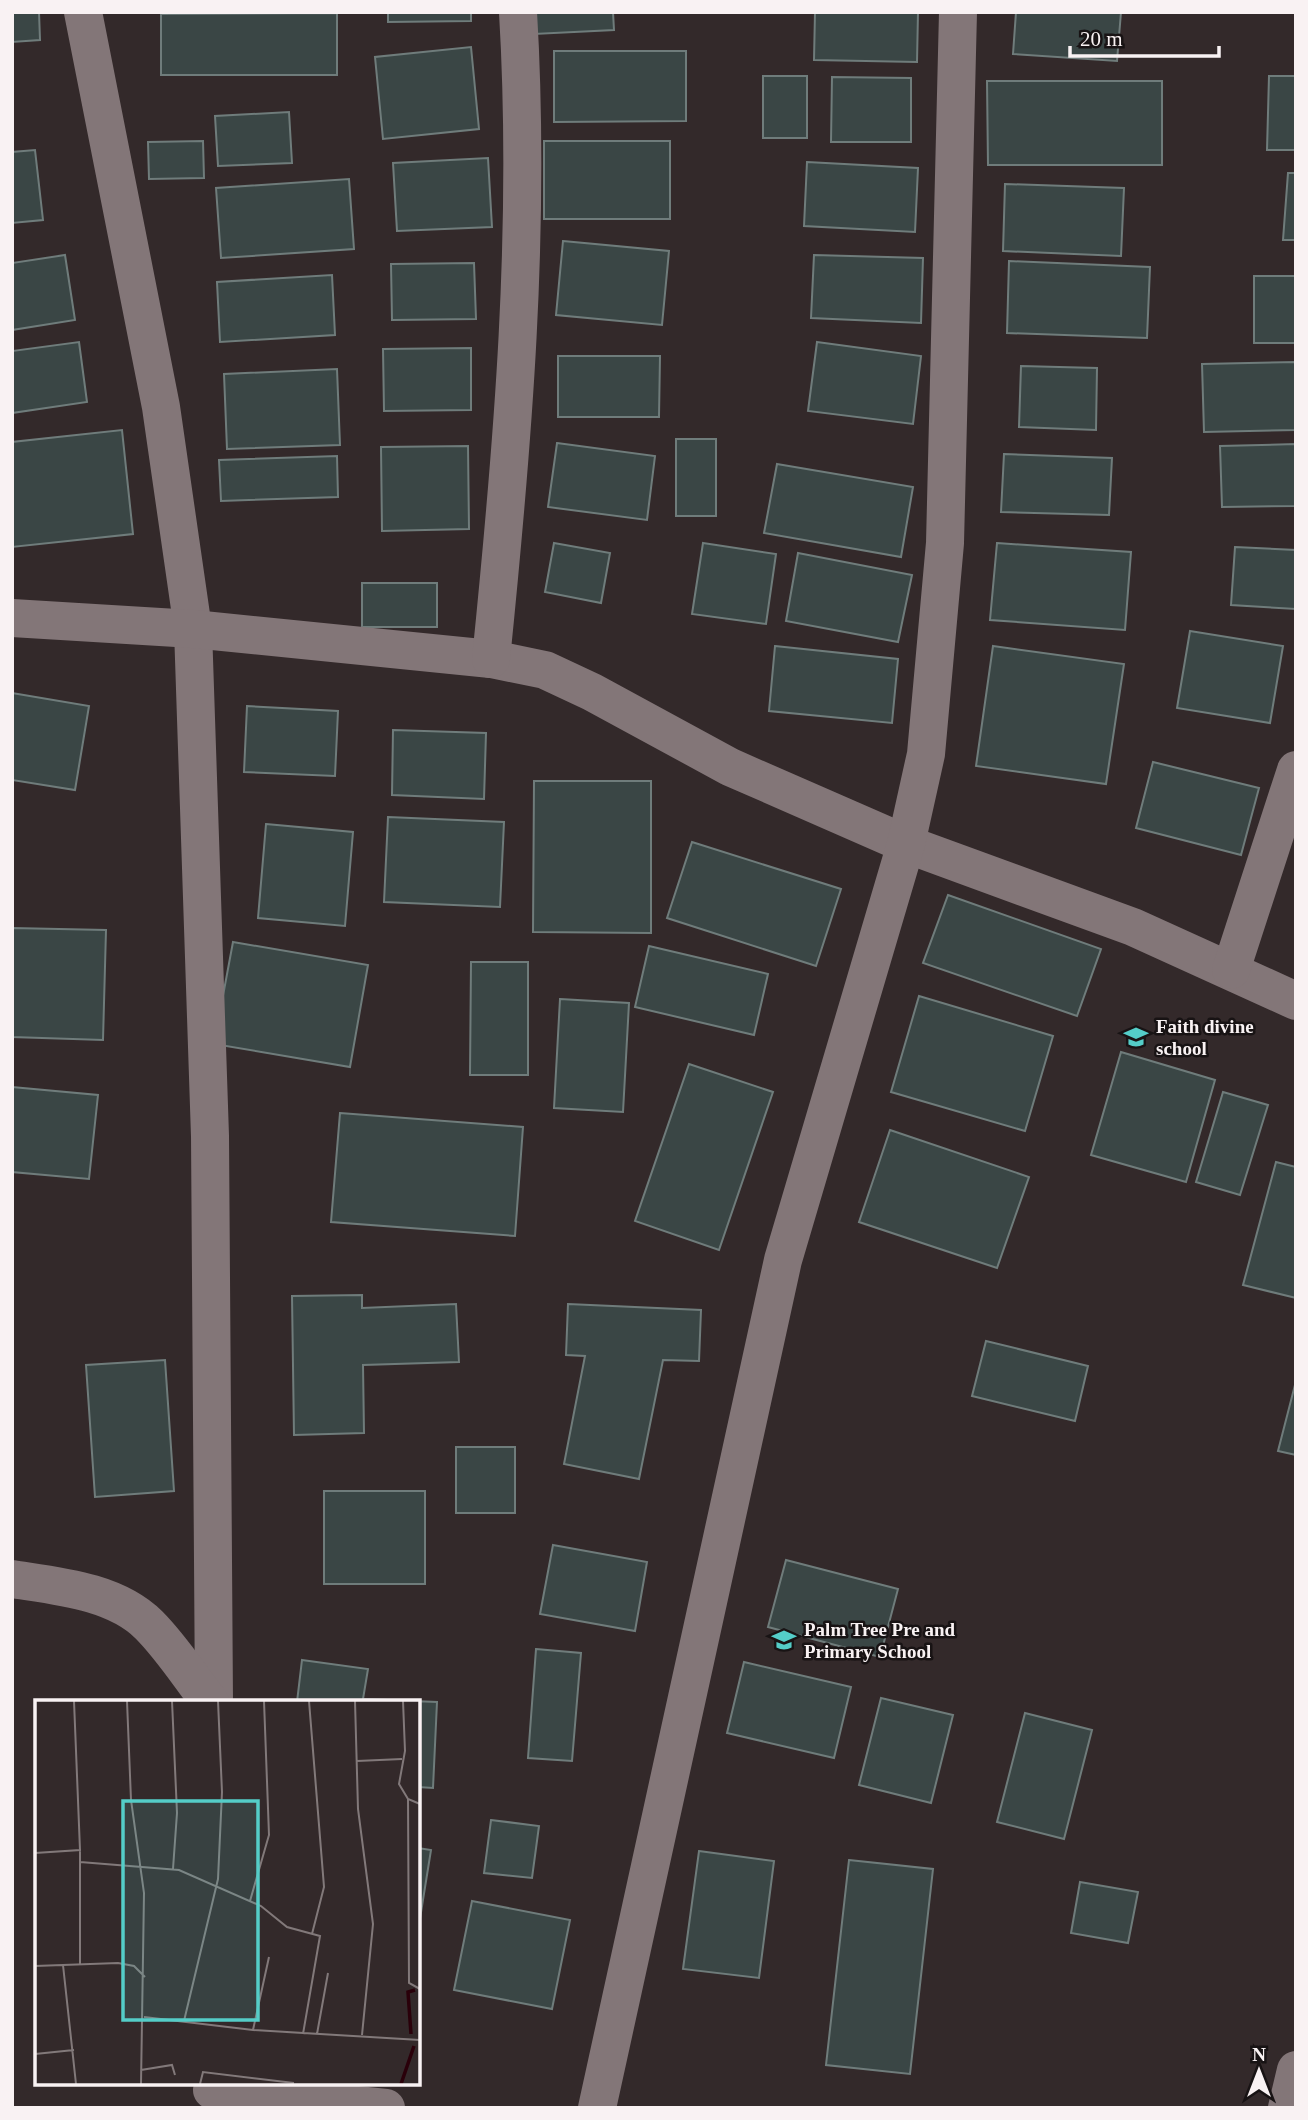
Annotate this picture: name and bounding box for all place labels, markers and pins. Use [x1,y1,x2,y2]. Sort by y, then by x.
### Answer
place label: Faith divine school [1156,1016,1254,1059]
school or university icon: Faith divine school [1122,1023,1150,1051]
place label: Palm Tree Pre and Primary School [804,1619,956,1662]
school or university icon: Palm Tree Pre and Primary School [770,1626,798,1654]

